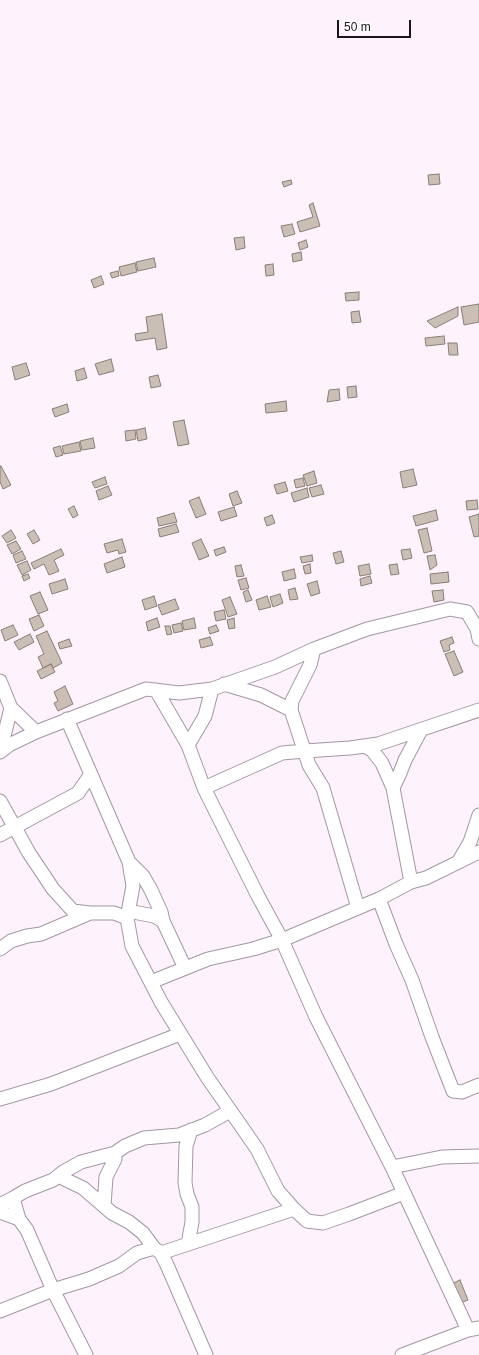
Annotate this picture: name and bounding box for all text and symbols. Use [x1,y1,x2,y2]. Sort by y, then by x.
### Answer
scale bar [339,12,413,38]
text: 50 m [344,20,371,34]

